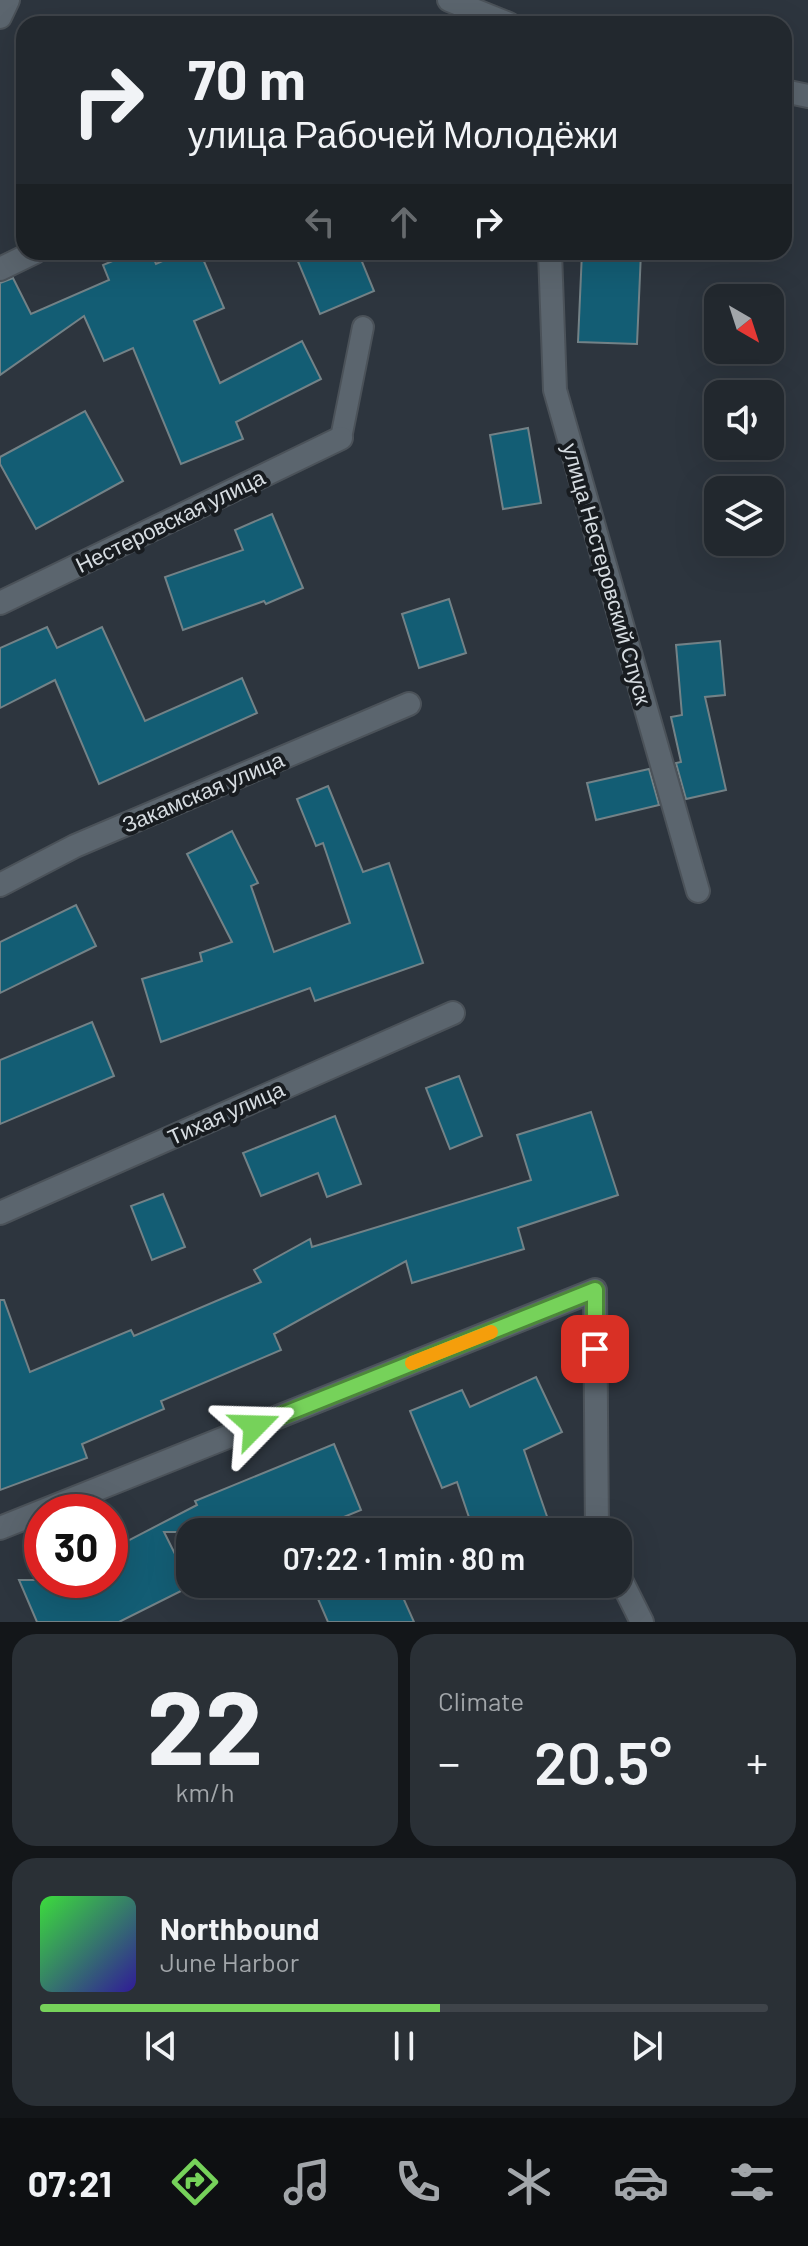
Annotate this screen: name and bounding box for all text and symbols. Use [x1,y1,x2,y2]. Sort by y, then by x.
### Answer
text: 70 m [188,44,306,111]
icon: right [56,48,160,152]
text: улица Рабочей Молодёжи [188,112,618,155]
icon: left [298,200,342,244]
icon: ahead [382,200,426,244]
icon: right [466,200,510,244]
north arrow [704,284,784,364]
map controls [704,284,784,556]
button: sound [704,380,784,460]
street label: улица Нестеровский Спуск [557,440,658,708]
street label: Нестеровская улица [71,463,270,578]
button: layers [704,476,784,556]
street label: Закамская улица [118,745,288,838]
street label: Тихая улица [163,1075,289,1150]
pin [561,1315,629,1383]
icon: arrive [573,1327,617,1371]
position arrow [213,1384,297,1468]
speed limit sign: 30 [24,1494,128,1598]
text: 07:22 · 1 min · 80 m [283,1540,525,1576]
text: 22 [147,1661,263,1786]
text: Climate [438,1685,524,1716]
text: 20.5° [534,1725,672,1797]
text: − [438,1735,460,1788]
text: + [746,1735,768,1788]
text: km/h [176,1776,234,1807]
text: Northbound [160,1910,319,1946]
text: June Harbor [160,1946,299,1977]
icon: previous [139,2024,183,2068]
icon: pause [382,2024,426,2068]
icon: next [625,2024,669,2068]
icon: directions [167,2154,223,2210]
icon: music [279,2154,335,2210]
icon: phone [390,2154,446,2210]
icon: climate [501,2154,557,2210]
icon: car [613,2154,669,2210]
icon: filters [724,2154,780,2210]
text: 07:21 [28,2161,112,2204]

